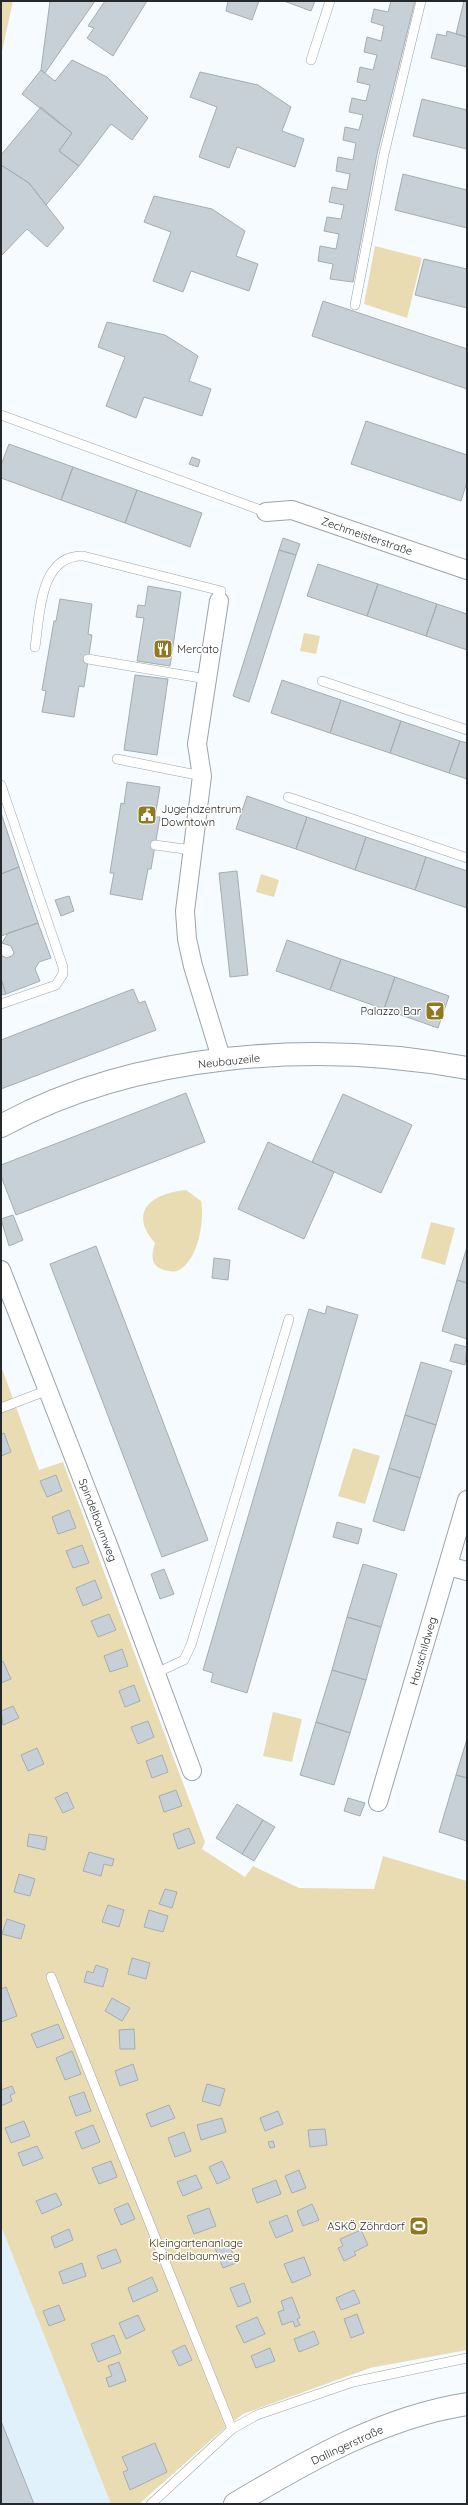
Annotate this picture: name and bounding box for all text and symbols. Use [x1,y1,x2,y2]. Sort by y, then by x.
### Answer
street label: Zechmeisterstraße [320,514,414,558]
restaurant icon: Mercato [152,638,174,660]
place label: Mercato [177,642,219,656]
place label: Jugendzentrum Downtown [161,802,241,829]
public building icon: Jugendzentrum Downtown [136,804,158,826]
bar icon: Palazzo Bar [424,1000,446,1022]
place label: Palazzo Bar [361,1004,422,1018]
street label: Neubauzeile [197,1051,261,1071]
street label: Spindelbaumweg [76,1477,120,1563]
street label: Hauschildweg [407,1615,439,1687]
sports icon: ASKÖ Zöhrdorf [408,2215,430,2237]
place label: ASKÖ Zöhrdorf [327,2219,405,2233]
park label: Kleingartenanlage Spindelbaumweg [149,2236,243,2263]
street label: Dallingerstraße [309,2422,385,2468]

